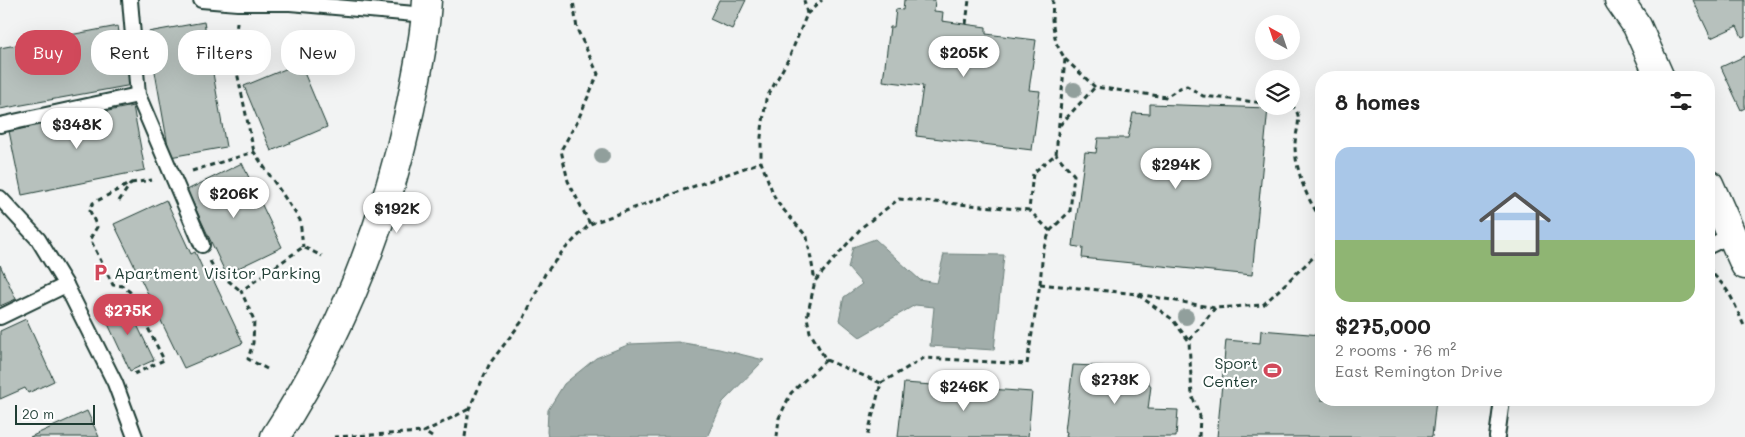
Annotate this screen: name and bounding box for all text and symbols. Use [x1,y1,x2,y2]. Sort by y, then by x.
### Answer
north arrow [1255,15,1300,60]
map controls [1255,15,1300,115]
chip: Buy [15,30,81,75]
chip: Rent [91,30,168,75]
chip: Filters [178,30,271,75]
chip: New [281,30,355,75]
pin: $205K [929,36,999,78]
text: $205K [940,41,989,62]
button: layers [1255,70,1300,115]
icon: filters [1667,87,1695,115]
text: 8 homes [1335,88,1420,115]
pin: $348K [42,108,112,150]
text: $348K [52,113,102,134]
pin: $294K [1141,148,1211,190]
text: $294K [1151,153,1201,174]
pin: $206K [199,176,269,219]
icon: home [1470,179,1560,269]
text: $206K [209,182,259,203]
pin: $192K [362,192,432,234]
text: $192K [374,197,420,218]
parking icon: Apartment Visitor Parking [90,262,110,282]
place label: Apartment Visitor Parking [114,262,321,283]
pin: $275K [93,294,163,336]
text: $275K [104,299,152,320]
text: $275,000 [1335,312,1431,339]
text: 2 rooms · 76 m² [1335,339,1456,360]
place label: Sport Center [1203,352,1258,391]
text: East Remington Drive [1335,360,1503,381]
sports icon: Sport Center [1262,361,1282,381]
pin: $273K [1080,362,1150,405]
text: $273K [1091,368,1139,389]
pin: $246K [929,370,999,412]
text: $246K [939,375,989,396]
scale bar [15,402,95,425]
text: 20 m [22,404,54,423]

